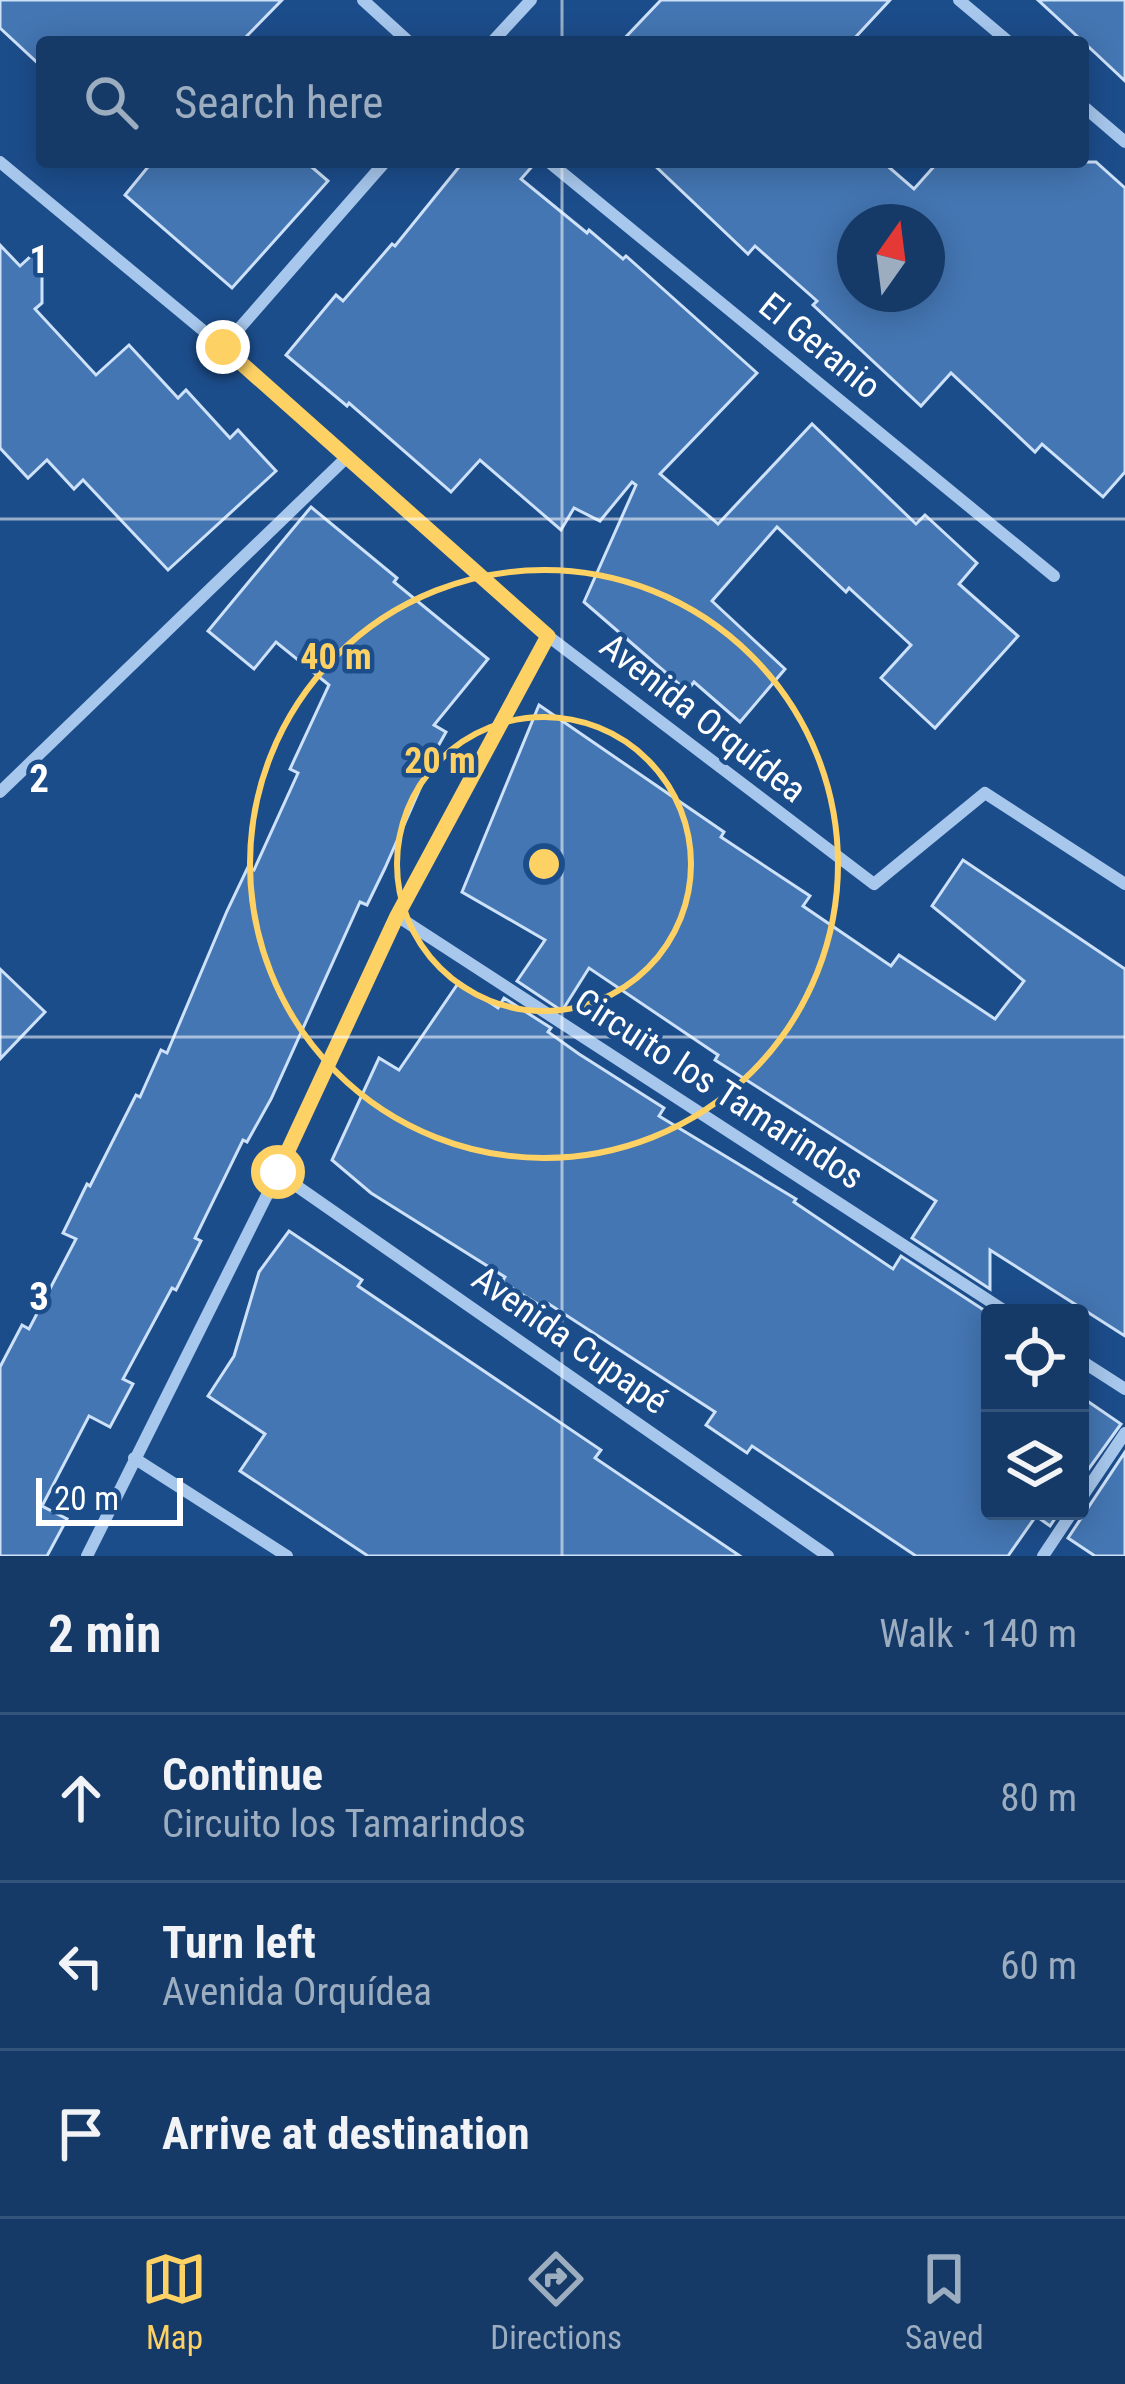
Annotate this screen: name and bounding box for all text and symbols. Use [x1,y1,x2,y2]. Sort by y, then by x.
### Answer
search box [36,36,1089,168]
icon: search [78,69,144,135]
text: Search here [174,76,383,129]
north arrow [837,204,945,312]
text: 1 [29,237,49,283]
street label: El Geranio [751,284,889,408]
route end [196,320,250,374]
street label: Avenida Orquídea [592,625,814,811]
text: 40 m [300,636,372,678]
text: 20 m [404,740,476,782]
text: 2 [29,756,49,802]
centre of rings [523,843,565,885]
street label: Circuito los Tamarindos [567,980,871,1198]
route start [251,1145,305,1199]
street label: Avenida Cupapé [464,1257,676,1423]
text: 3 [29,1274,49,1320]
map controls [981,1304,1089,1520]
button: locate [981,1304,1089,1412]
button: layers [981,1412,1089,1520]
scale bar [36,1472,183,1525]
text: 20 m [54,1479,119,1518]
text: 2 min [48,1605,161,1664]
text: Walk · 140 m [879,1611,1077,1657]
text: Continue [162,1748,323,1801]
icon: ahead [48,1765,114,1831]
text: 80 m [1000,1775,1077,1821]
text: Circuito los Tamarindos [162,1801,526,1847]
text: Turn left [162,1916,316,1969]
icon: left [48,1933,114,1999]
text: 60 m [1000,1943,1077,1989]
text: Avenida Orquídea [162,1969,432,2015]
icon: arrive [48,2101,114,2167]
text: Arrive at destination [162,2107,530,2160]
tab: Map [141,2246,207,2357]
tab: Directions [490,2246,622,2357]
tab: Saved [905,2246,984,2357]

